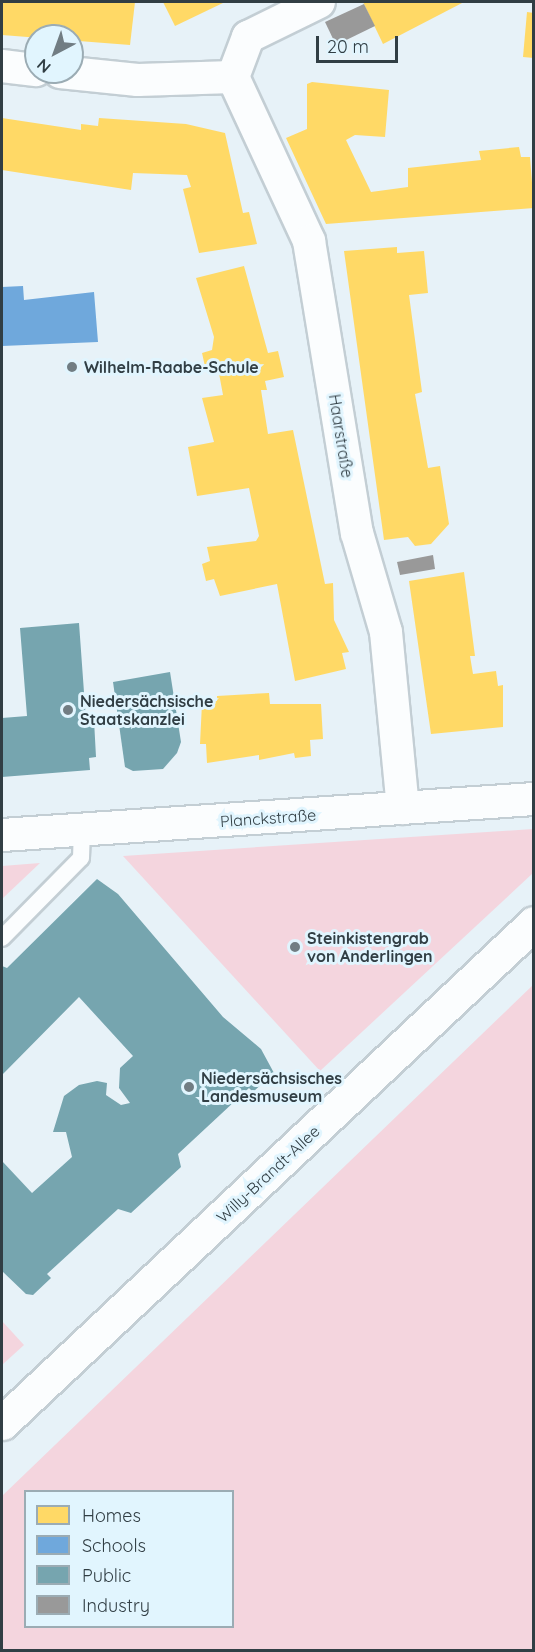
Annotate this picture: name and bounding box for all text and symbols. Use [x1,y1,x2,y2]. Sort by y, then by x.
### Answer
north arrow [24,24,84,84]
scale bar [319,24,402,62]
text: 20 m [327,35,369,58]
text: N [33,55,55,77]
place label: Wilhelm-Raabe-Schule [84,357,259,377]
marker: Wilhelm-Raabe-Schule [65,360,79,374]
street label: Haarstraße [325,393,357,479]
place label: Niedersächsische Staatskanzlei [80,691,213,729]
marker: Niedersächsische Staatskanzlei [61,703,75,717]
street label: Planckstraße [219,805,317,831]
place label: Steinkistengrab von Anderlingen [307,928,433,966]
marker: Steinkistengrab von Anderlingen [288,940,302,954]
place label: Niedersächsisches Landesmuseum [201,1068,342,1106]
marker: Niedersächsisches Landesmuseum [182,1080,196,1094]
street label: Willy-Brandt-Allee [213,1121,323,1227]
legend [24,1490,234,1628]
text: Homes [82,1504,141,1527]
text: Schools [82,1534,146,1557]
text: Public [82,1564,131,1587]
text: Industry [82,1594,150,1617]

